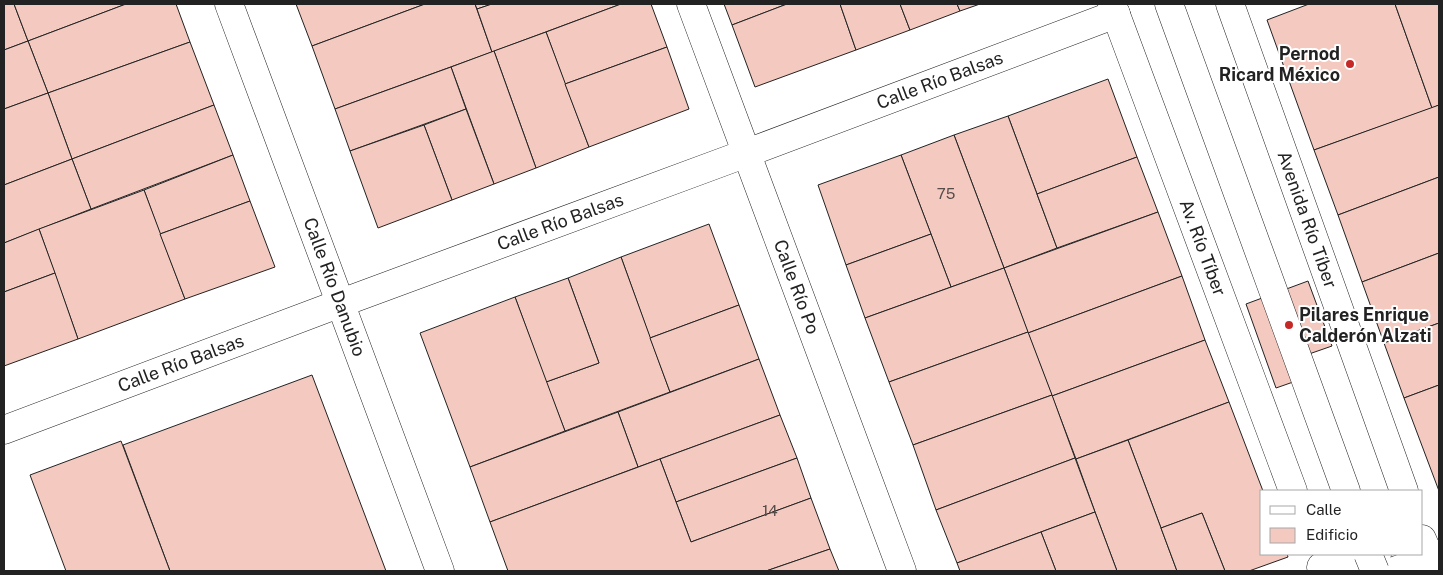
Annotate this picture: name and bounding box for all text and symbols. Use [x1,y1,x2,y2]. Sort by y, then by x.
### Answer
place label: Pernod Ricard México [1219,43,1340,85]
street label: Calle Río Balsas [874,47,1006,113]
marker: Pernod Ricard México [1344,58,1356,70]
street label: Avenida Río Tíber [1273,148,1342,291]
house number: 75 [937,185,955,202]
street label: Calle Río Balsas [494,189,626,254]
street label: Av. Río Tíber [1176,196,1231,299]
street label: Calle Río Danubio [299,214,370,359]
street label: Calle Río Po [770,237,824,337]
place label: Pilares Enrique Calderón Alzati [1299,304,1432,346]
marker: Pilares Enrique Calderón Alzati [1283,319,1295,331]
street label: Calle Río Balsas [115,330,247,396]
legend [1260,490,1423,555]
text: Calle [1306,501,1342,518]
house number: 14 [762,502,778,519]
text: Edificio [1306,526,1358,543]

